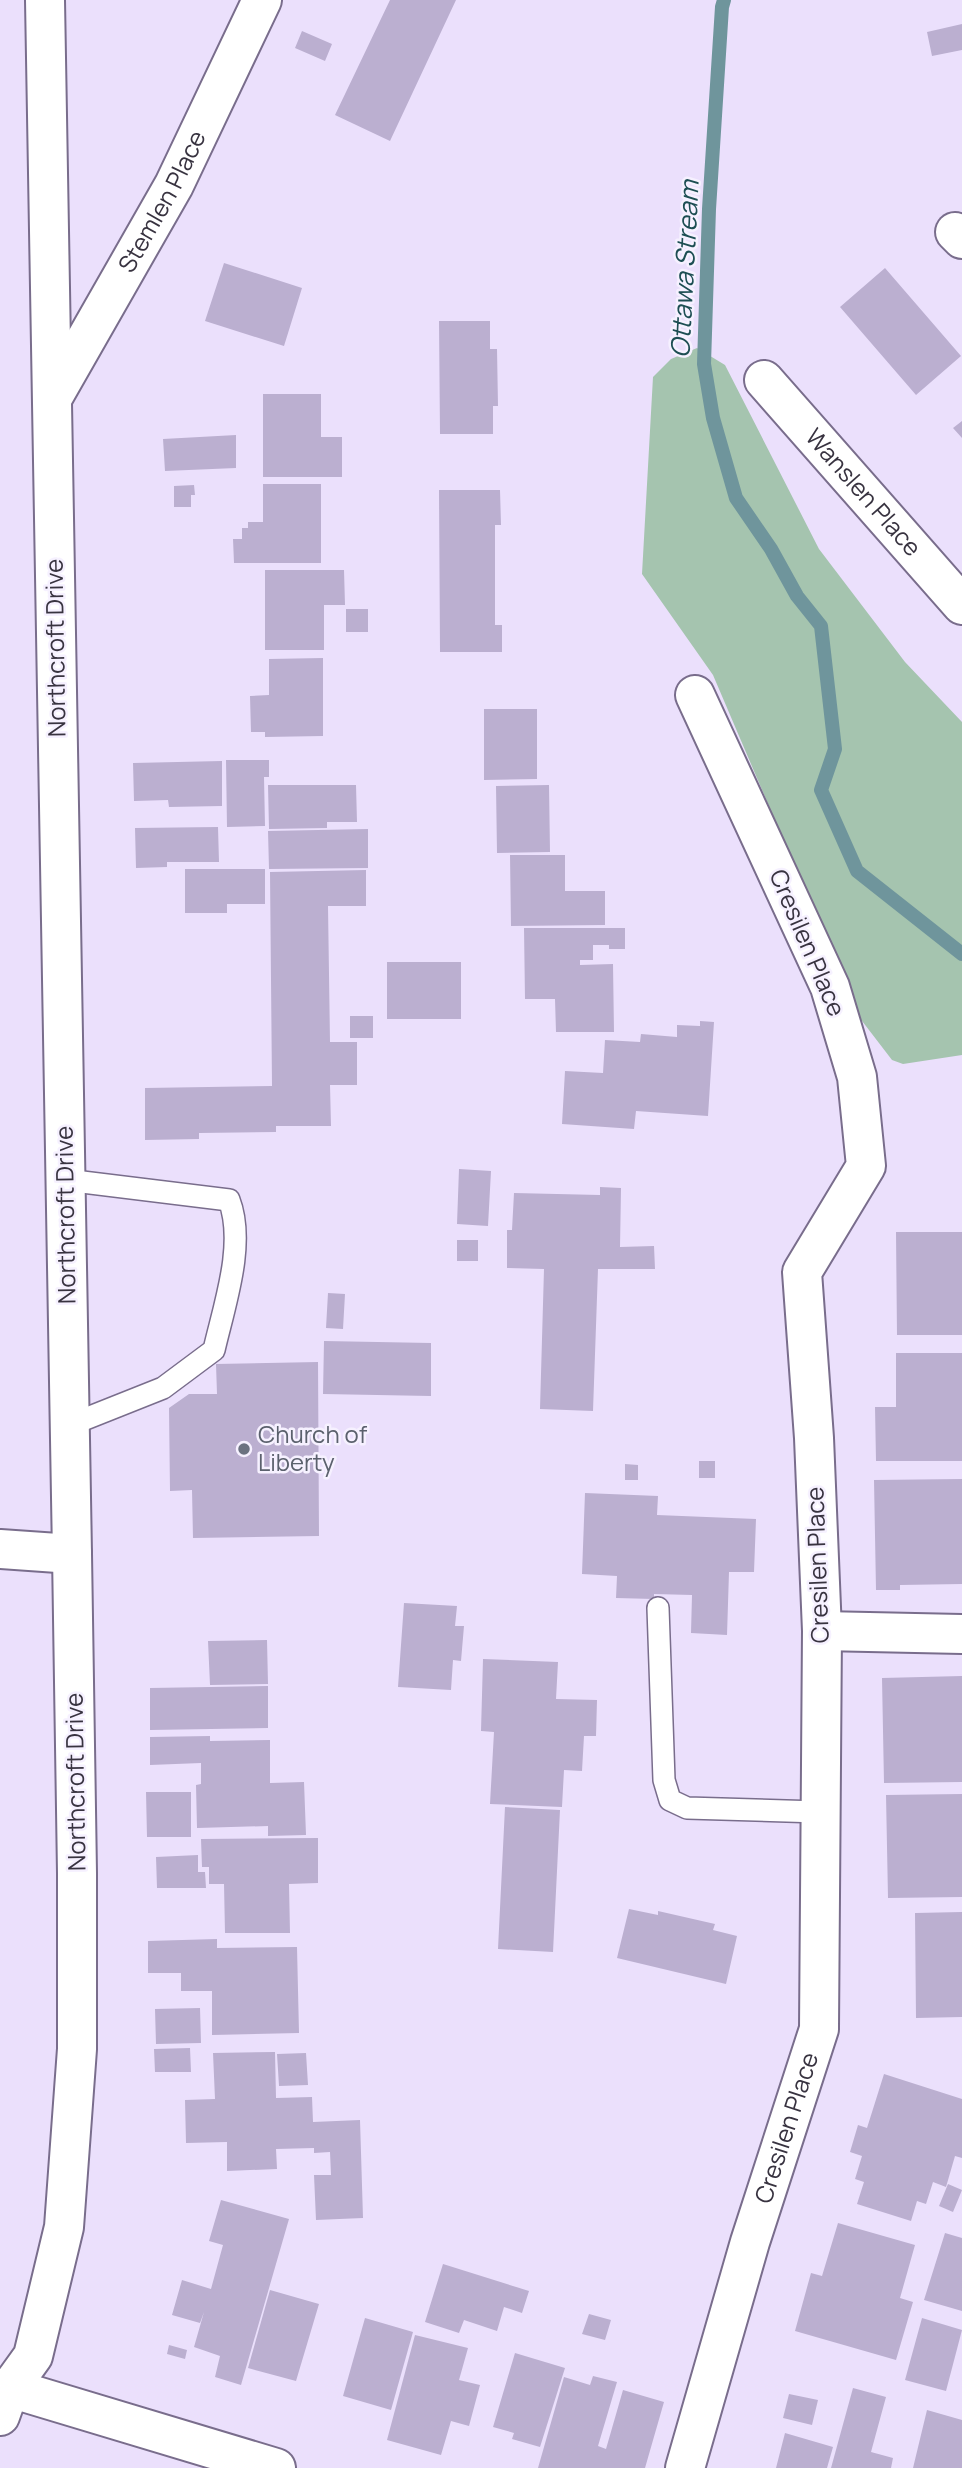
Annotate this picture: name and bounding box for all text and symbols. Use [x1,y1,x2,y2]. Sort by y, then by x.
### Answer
street label: Stemlen Place [110,125,213,278]
water label: Ottawa Stream [661,177,707,359]
street label: Wanslen Place [799,421,930,563]
street label: Northcroft Drive [36,559,73,737]
street label: Cresilen Place [763,864,854,1021]
street label: Northcroft Drive [46,1126,83,1304]
place label: Church of Liberty [258,1417,368,1478]
marker: Church of Liberty [236,1441,252,1457]
street label: Cresilen Place [797,1486,836,1644]
street label: Northcroft Drive [56,1693,93,1871]
street label: Cresilen Place [746,2048,825,2207]

